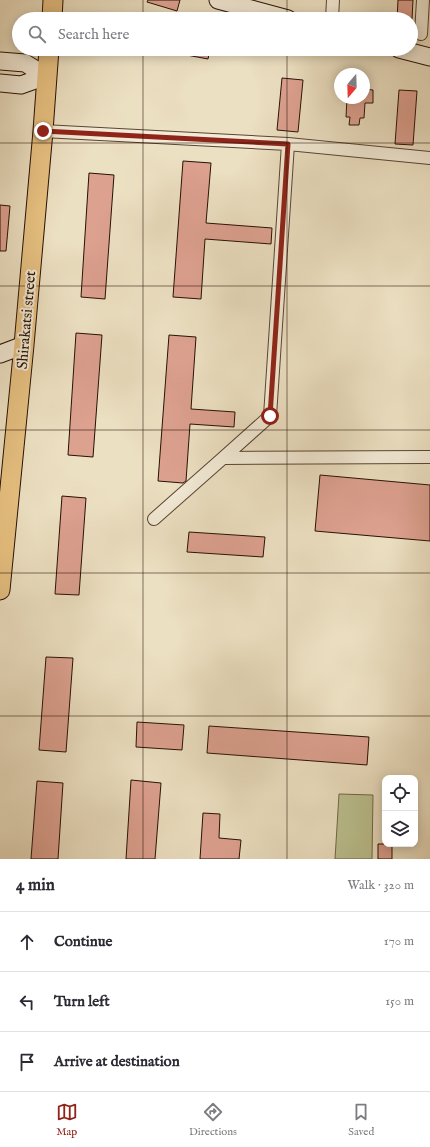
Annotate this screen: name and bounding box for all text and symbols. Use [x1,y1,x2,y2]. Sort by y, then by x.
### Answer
search box [12,12,418,56]
icon: search [26,23,48,45]
text: Search here [58,25,129,44]
north arrow [334,68,370,104]
route end [34,122,52,140]
street label: Shirakatsi street [13,270,40,370]
route start [261,407,279,425]
map controls [382,775,418,847]
button: locate [382,775,418,811]
button: layers [382,811,418,847]
text: 4 min [16,875,55,896]
text: Walk · 320 m [348,877,414,894]
icon: ahead [16,931,38,953]
text: Continue [54,932,112,951]
text: 170 m [384,933,414,950]
icon: left [16,991,38,1013]
text: Turn left [54,992,110,1011]
text: 150 m [385,993,414,1010]
icon: arrive [16,1051,38,1073]
text: Arrive at destination [54,1052,180,1071]
tab: Map [56,1101,78,1139]
tab: Directions [189,1101,237,1139]
tab: Saved [348,1101,374,1139]

